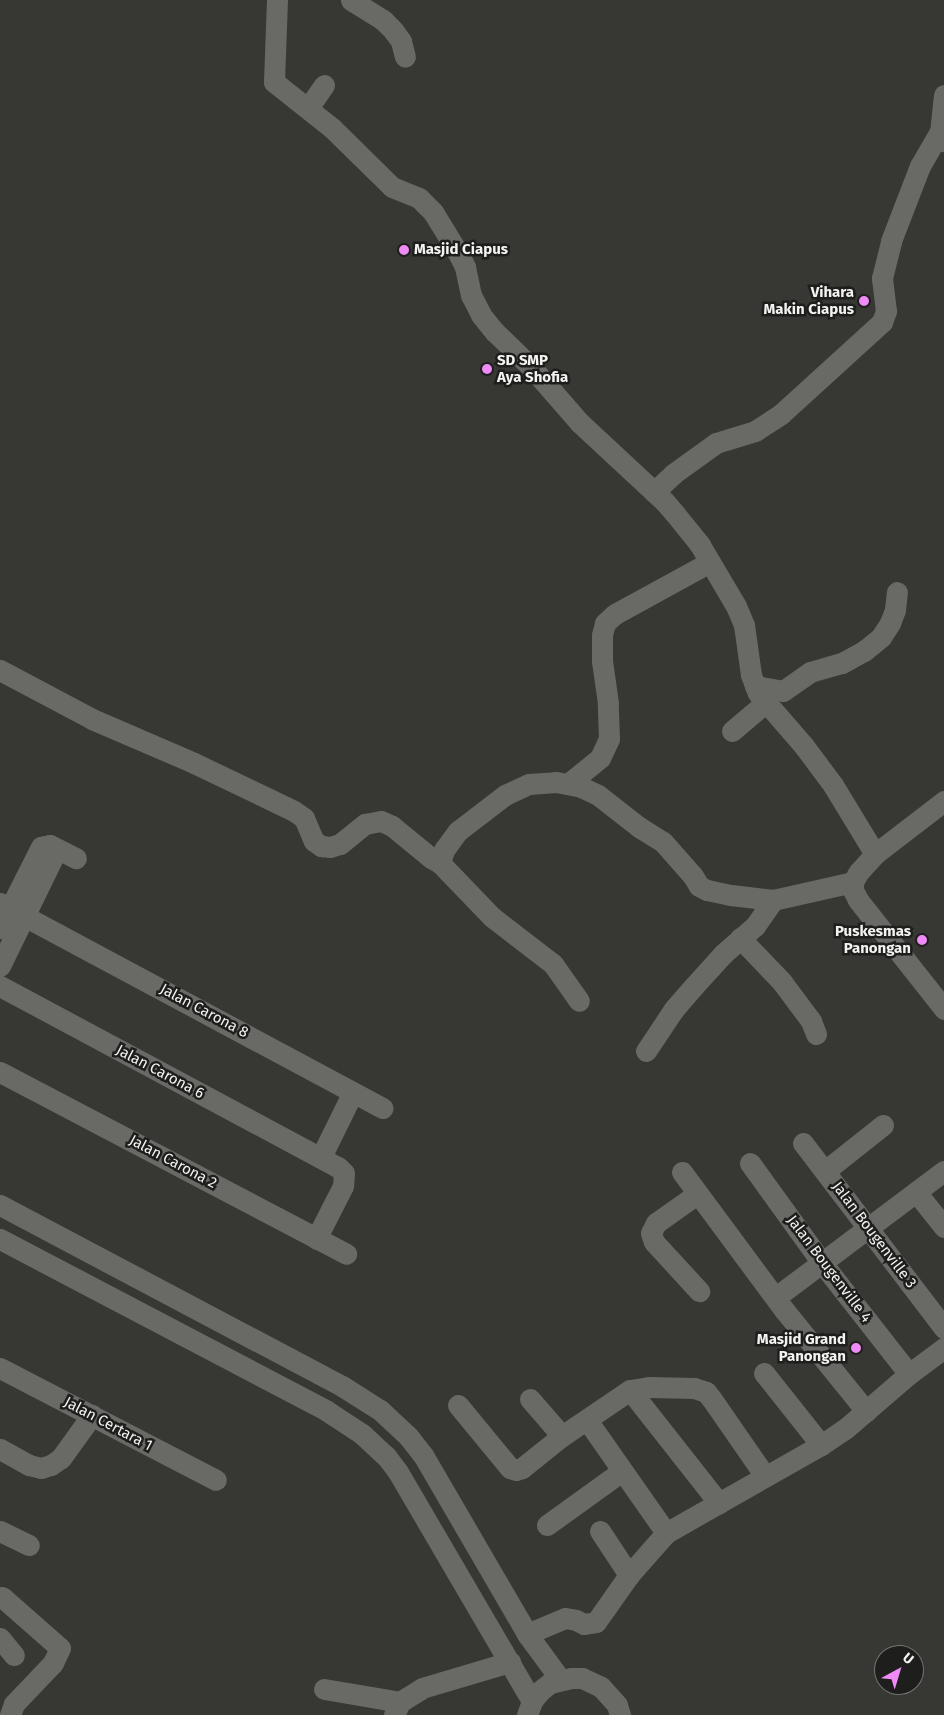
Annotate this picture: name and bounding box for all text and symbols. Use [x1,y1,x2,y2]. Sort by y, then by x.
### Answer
place label: Masjid Ciapus [414,241,508,259]
marker: Masjid Ciapus [398,244,410,256]
place label: Vihara Makin Ciapus [763,283,854,318]
marker: Vihara Makin Ciapus [858,295,870,307]
place label: SD SMP Aya Shofia [497,351,568,386]
marker: SD SMP Aya Shofia [481,363,493,375]
place label: Puskesmas Panongan [835,922,911,957]
marker: Puskesmas Panongan [915,933,929,947]
street label: Jalan Carona 8 [157,980,251,1042]
street label: Jalan Carona 6 [113,1041,207,1103]
street label: Jalan Carona 2 [126,1131,220,1193]
street label: Jalan Bougenville 3 [828,1178,920,1292]
street label: Jalan Bougenville 4 [783,1212,875,1326]
place label: Masjid Grand Panongan [757,1330,846,1365]
marker: Masjid Grand Panongan [850,1342,862,1354]
street label: Jalan Certara 1 [61,1393,155,1455]
north arrow [874,1645,924,1695]
text: U [899,1649,917,1668]

